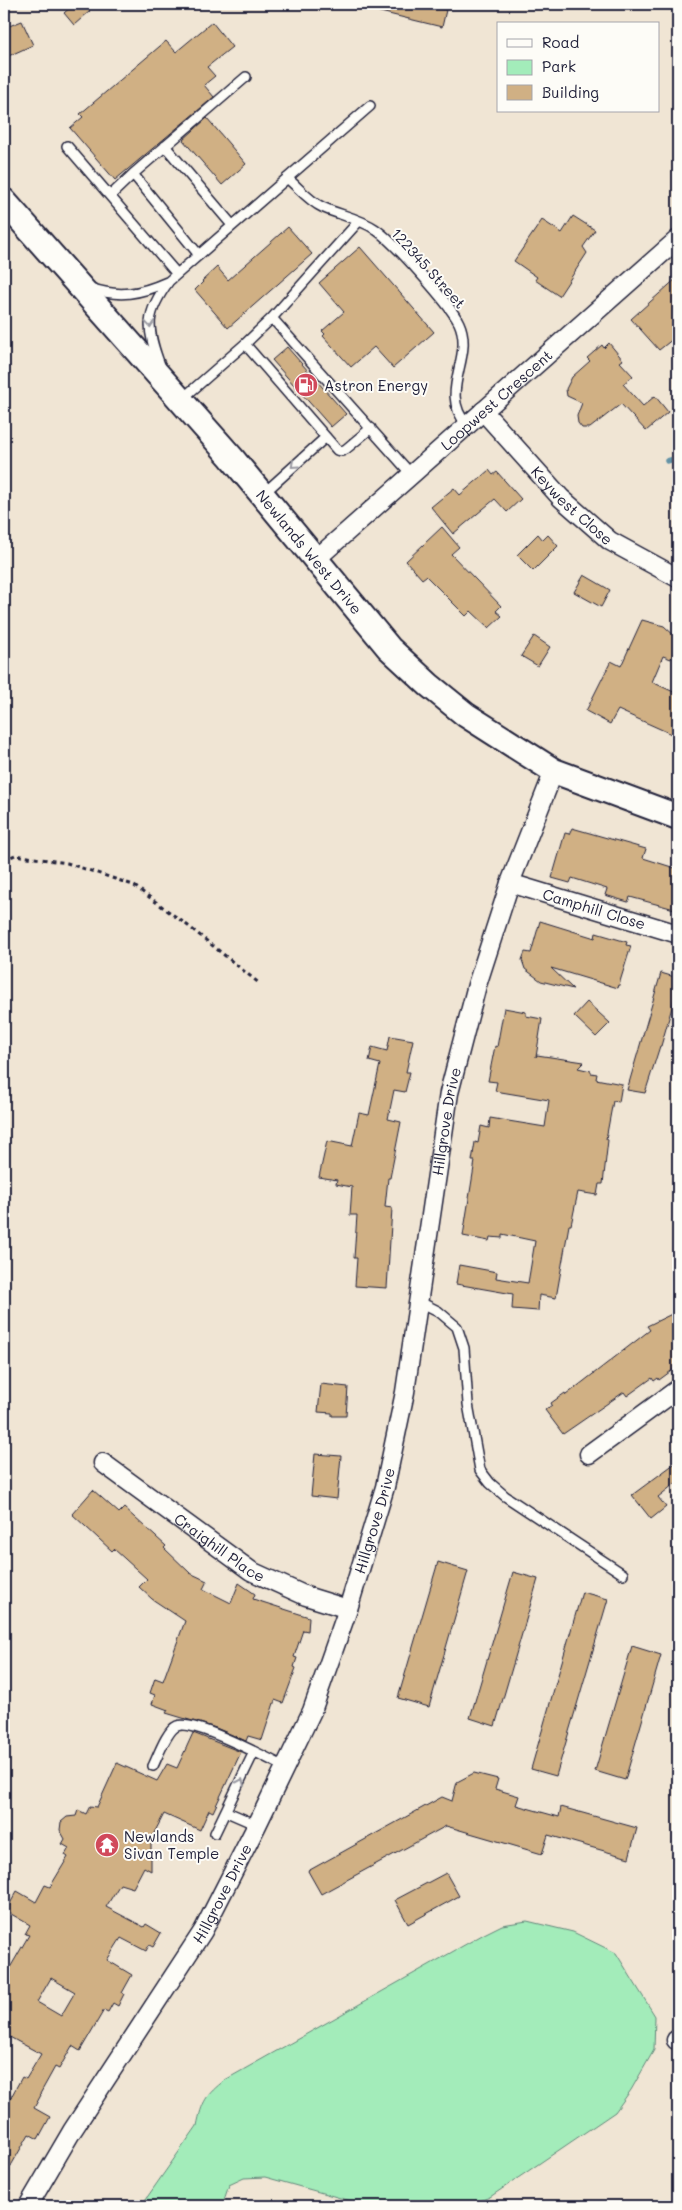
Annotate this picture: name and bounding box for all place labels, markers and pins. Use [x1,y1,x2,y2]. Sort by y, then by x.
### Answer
fuel station icon: Astron Energy [293,372,319,398]
place label: Astron Energy [324,375,428,395]
place label: Newlands Sivan Temple [124,1826,219,1863]
temple icon: Newlands Sivan Temple [94,1832,120,1858]

